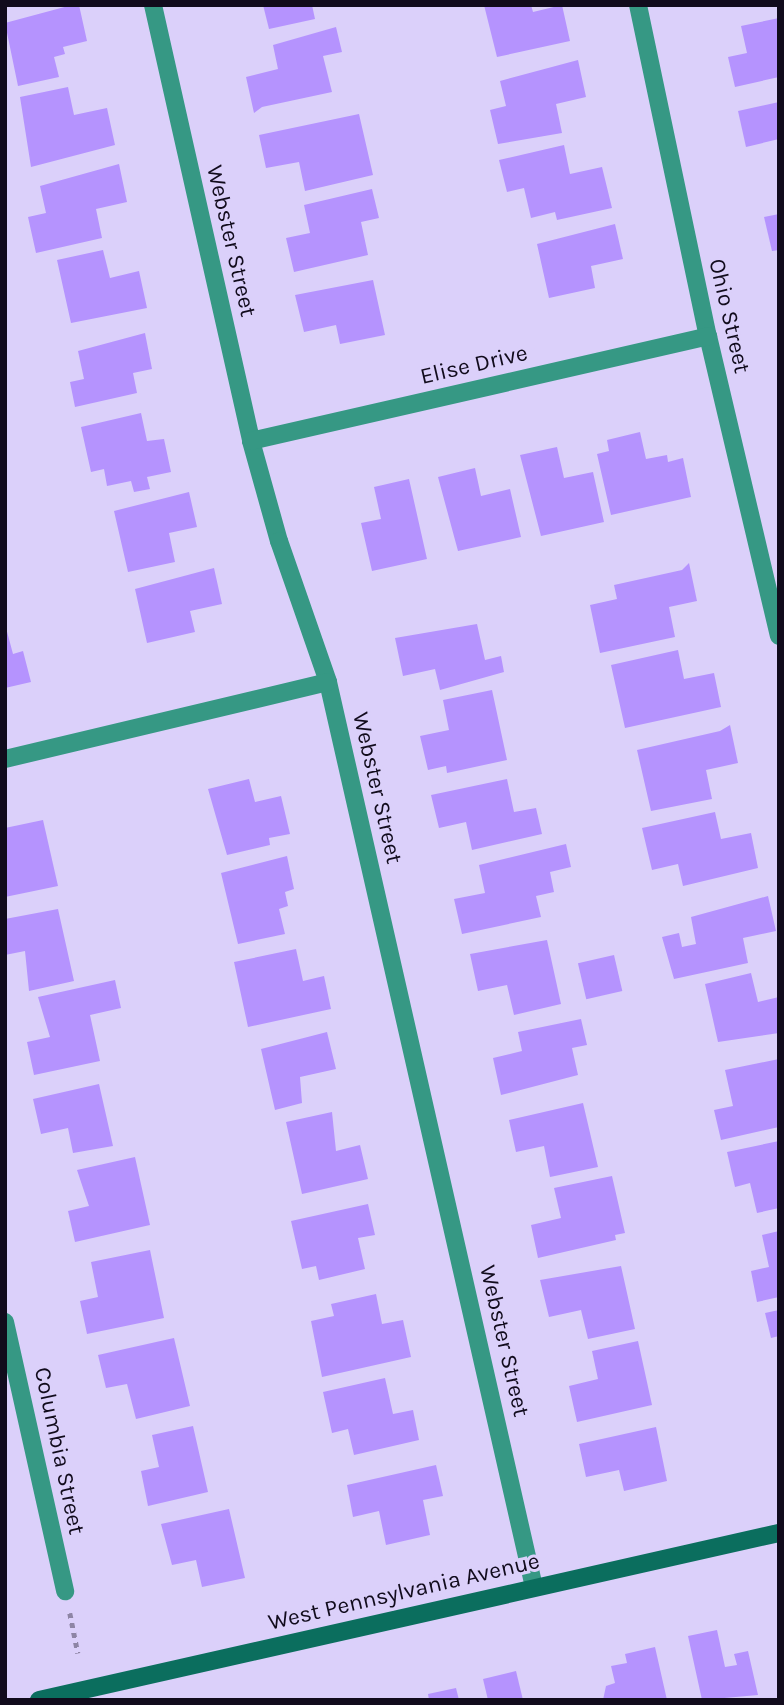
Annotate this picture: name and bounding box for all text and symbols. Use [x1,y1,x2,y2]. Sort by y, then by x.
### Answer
street label: Webster Street [200,163,262,319]
street label: Ohio Street [702,256,756,376]
street label: Elise Drive [418,339,530,391]
street label: Webster Street [346,710,408,866]
street label: Webster Street [473,1263,535,1419]
street label: Columbia Street [28,1365,90,1537]
street label: West Pennsylvania Avenue [266,1547,542,1637]

